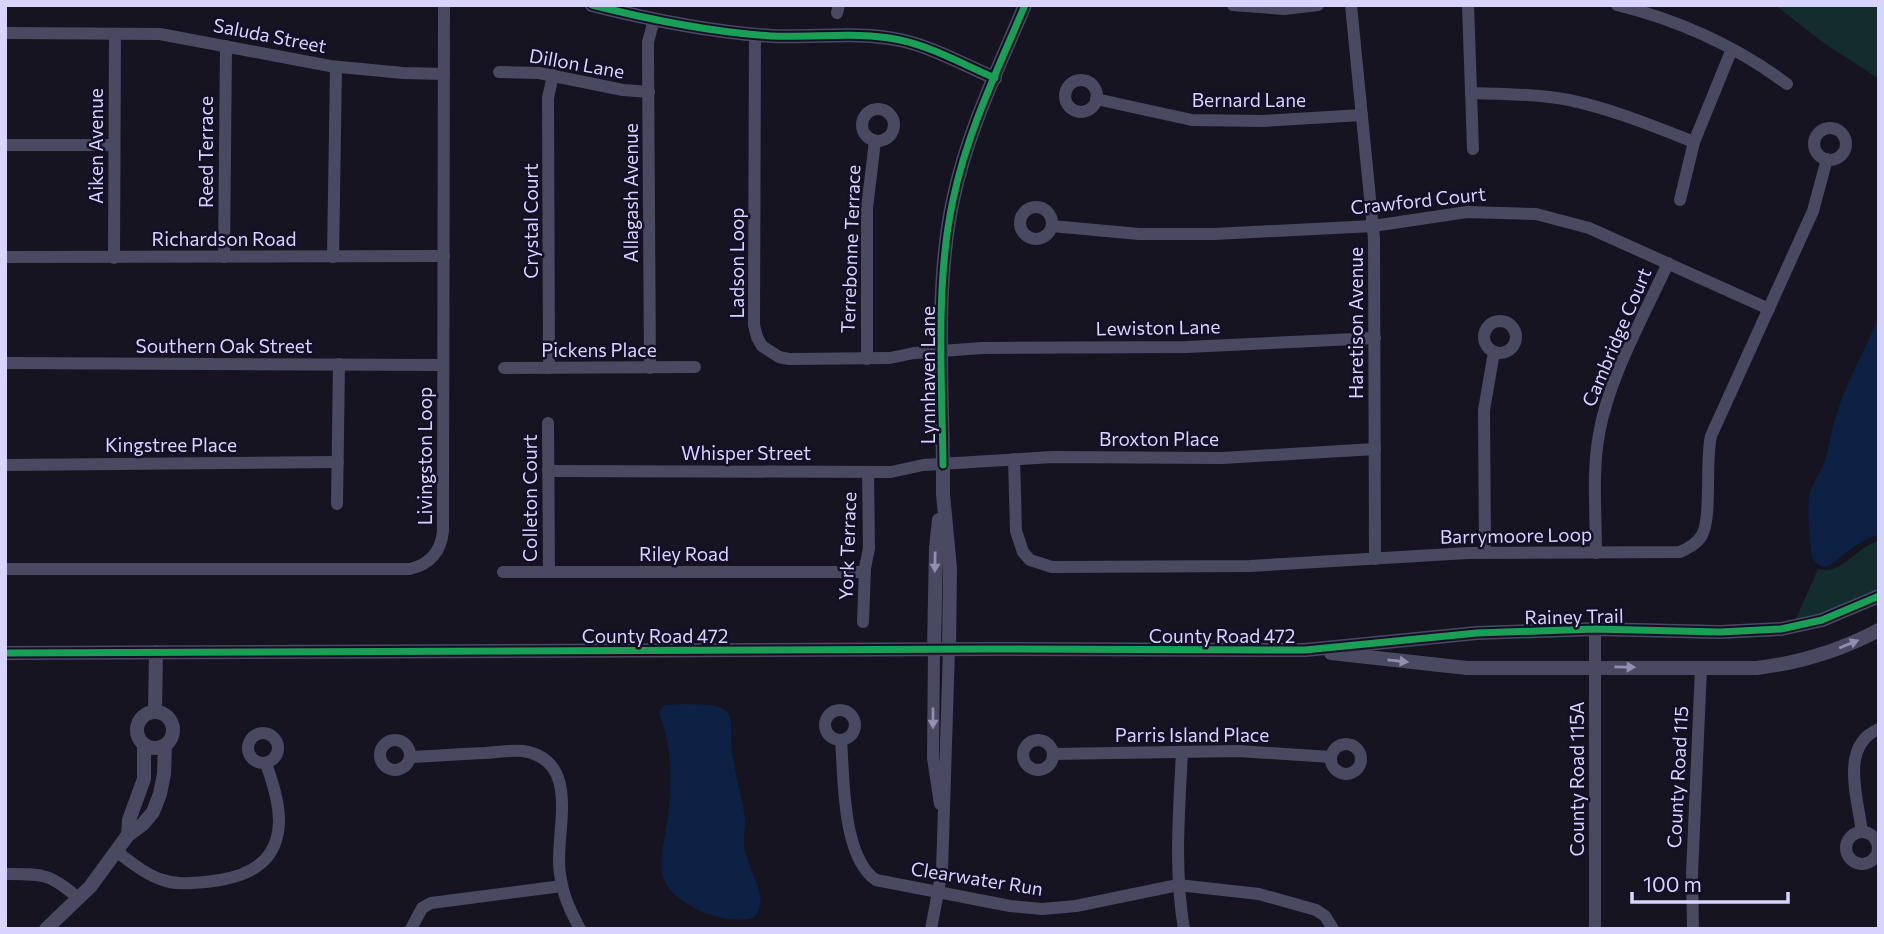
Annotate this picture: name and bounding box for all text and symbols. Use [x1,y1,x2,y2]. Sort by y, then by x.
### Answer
street label: Saluda Street [211,13,329,57]
street label: Dillon Lane [528,43,626,83]
street label: Aiken Avenue [84,88,107,204]
street label: Bernard Lane [1192,88,1306,111]
street label: Reed Terrace [194,96,217,208]
street label: Allagash Avenue [619,123,642,263]
street label: Crystal Court [519,163,542,279]
street label: Terrebonne Terrace [836,164,864,334]
street label: Crawford Court [1349,181,1487,219]
street label: Ladson Loop [725,207,748,319]
street label: Richardson Road [152,227,296,250]
street label: Haretison Avenue [1344,247,1367,399]
street label: Cambridge Court [1576,264,1656,410]
street label: Lynnhaven Lane [916,306,939,444]
street label: Lewiston Lane [1096,314,1220,340]
street label: Southern Oak Street [135,334,313,357]
street label: Pickens Place [541,338,657,361]
street label: Livingston Loop [413,387,436,525]
street label: Broxton Place [1099,427,1219,450]
street label: Kingstree Place [105,433,237,456]
street label: Colleton Court [518,434,541,562]
street label: Whisper Street [681,441,811,464]
street label: York Terrace [834,491,860,601]
street label: Barrymoore Loop [1440,522,1592,548]
street label: Riley Road [639,542,729,565]
one-way arrow [930,551,941,573]
street label: Rainey Trail [1524,604,1624,628]
street label: County Road 472 [582,624,728,647]
street label: County Road 472 [1149,624,1295,647]
one-way arrow [1838,638,1859,649]
one-way arrow [1387,655,1409,666]
one-way arrow [1614,662,1636,673]
street label: County Road 115A [1565,702,1588,856]
street label: County Road 115 [1662,705,1692,849]
one-way arrow [927,707,939,729]
street label: Parris Island Place [1115,723,1269,746]
street label: Clearwater Run [909,856,1045,900]
scale bar [1632,860,1788,904]
text: 100 m [1643,871,1702,896]

